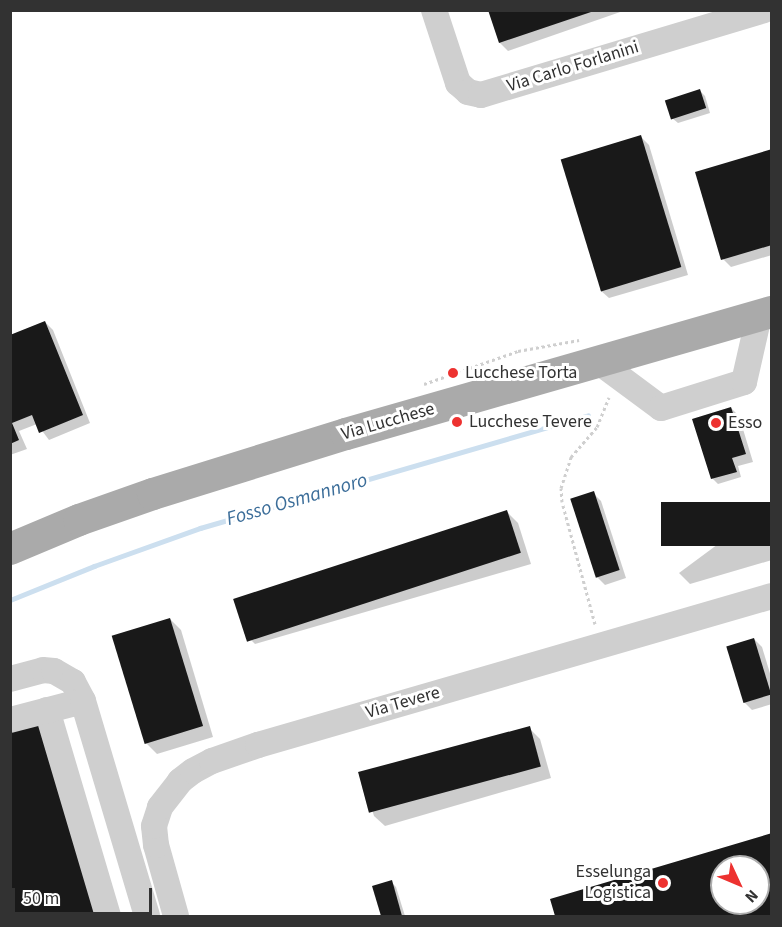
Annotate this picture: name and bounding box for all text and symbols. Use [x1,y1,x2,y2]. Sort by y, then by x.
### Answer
street label: Via Carlo Forlanini [504,37,642,97]
place label: Lucchese Torta [465,362,577,384]
marker: Lucchese Torta [446,366,460,380]
street label: Via Lucchese [339,398,437,446]
place label: Lucchese Tevere [469,411,592,433]
place label: Esso [728,412,762,434]
marker: Lucchese Tevere [450,415,464,429]
marker: Esso [709,416,723,430]
water label: Fosso Osmannoro [224,468,370,532]
street label: Via Tevere [363,682,443,724]
north arrow [710,855,770,915]
place label: Esselunga Logistica [575,862,651,904]
scale bar [15,876,154,914]
marker: Esselunga Logistica [656,876,670,890]
text: N [740,885,763,908]
text: 50 m [23,886,59,911]

